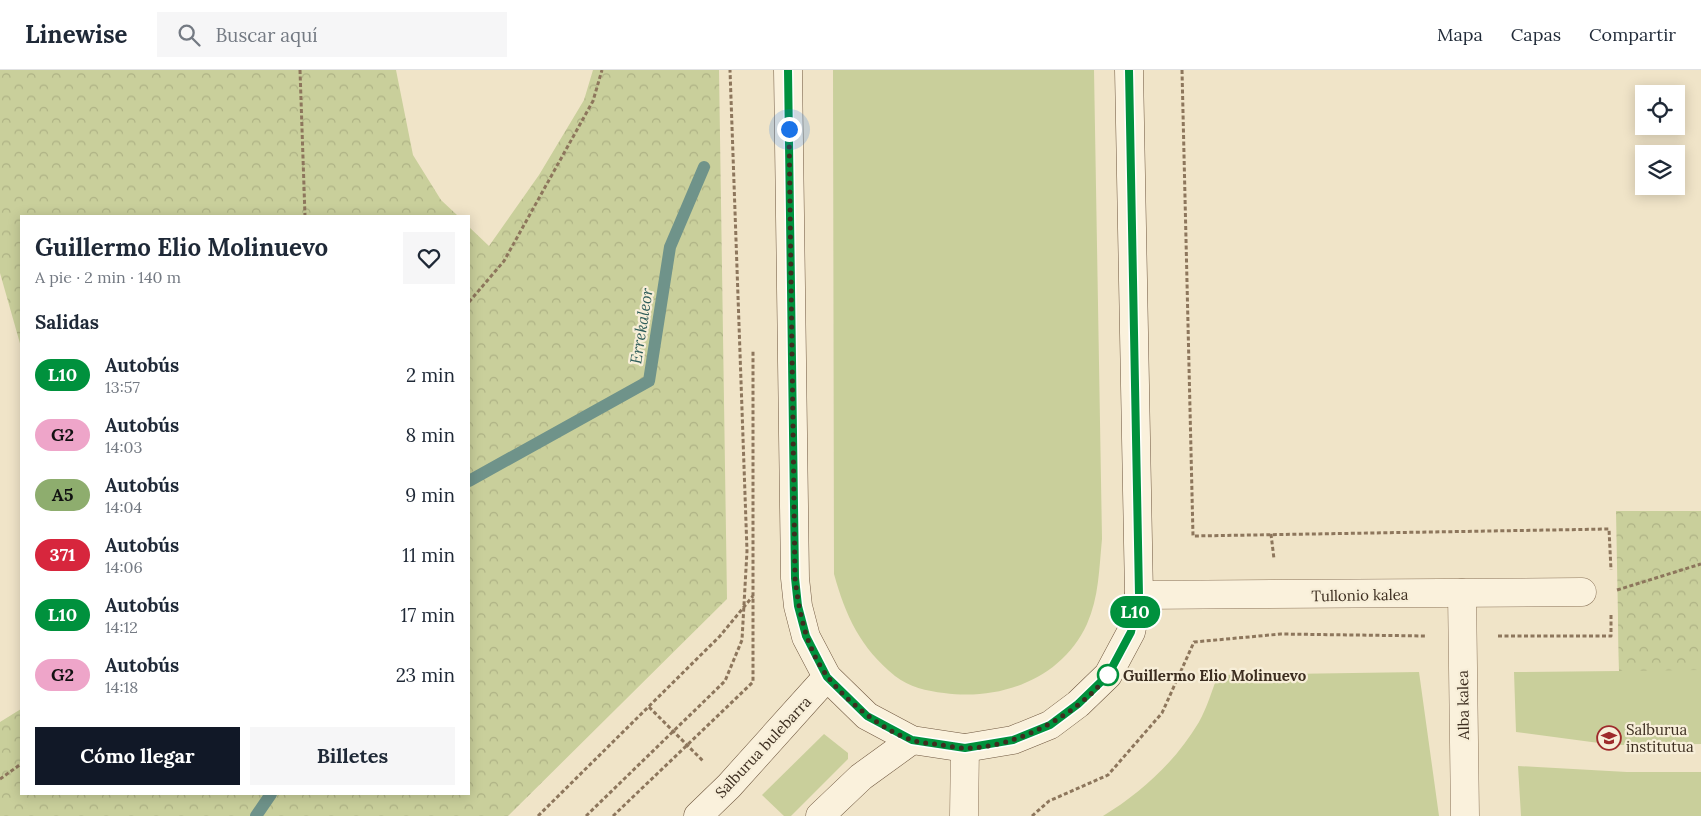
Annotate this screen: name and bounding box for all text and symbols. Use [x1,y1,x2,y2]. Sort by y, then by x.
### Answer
search box [157,12,507,57]
text: Linewise [25,19,127,50]
icon: search [175,21,203,49]
text: Buscar aquí [215,23,318,47]
text: Mapa [1437,23,1483,46]
text: Capas [1511,23,1561,46]
text: Compartir [1589,23,1676,46]
map controls [1635,85,1685,195]
button: locate [1635,85,1685,135]
your location [777,117,802,142]
button: layers [1635,145,1685,195]
text: Guillermo Elio Molinuevo [35,232,328,263]
button: heart [403,232,455,284]
text: A pie · 2 min · 140 m [35,267,181,287]
water label: Errekaleor [625,286,657,365]
text: Salidas [35,310,99,334]
text: Autobús [105,353,179,377]
text: L10 [48,363,77,386]
text: 2 min [406,363,455,387]
text: 13:57 [105,377,140,397]
text: Autobús [105,413,179,437]
text: G2 [51,423,74,446]
text: 8 min [405,423,455,447]
text: 14:03 [105,437,142,457]
text: Autobús [105,473,179,497]
text: A5 [52,483,73,506]
text: 9 min [405,483,455,507]
text: 14:04 [105,497,142,517]
text: Autobús [105,533,179,557]
text: 371 [50,543,75,566]
text: 11 min [402,543,455,567]
text: 14:06 [105,557,143,577]
street label: Tullonio kalea [1311,585,1409,605]
text: Autobús [105,593,179,617]
line badge: L10 [1106,596,1164,628]
text: L10 [1120,600,1150,623]
text: L10 [48,603,77,626]
text: 17 min [400,603,455,627]
text: 14:12 [105,617,138,637]
text: Autobús [105,653,179,677]
text: G2 [51,663,74,686]
text: 23 min [396,663,455,687]
marker: Guillermo Elio Molinuevo [1097,664,1119,686]
place label: Guillermo Elio Molinuevo [1123,666,1307,685]
street label: Alba kalea [1453,670,1473,741]
text: 14:18 [105,677,138,697]
street label: Salburua bulebarra [711,692,815,802]
place label: Salburua institutua [1626,720,1694,756]
school or university icon: Salburua institutua [1596,725,1622,751]
button: Cómo llegar [35,727,240,785]
button: Billetes [250,727,455,785]

